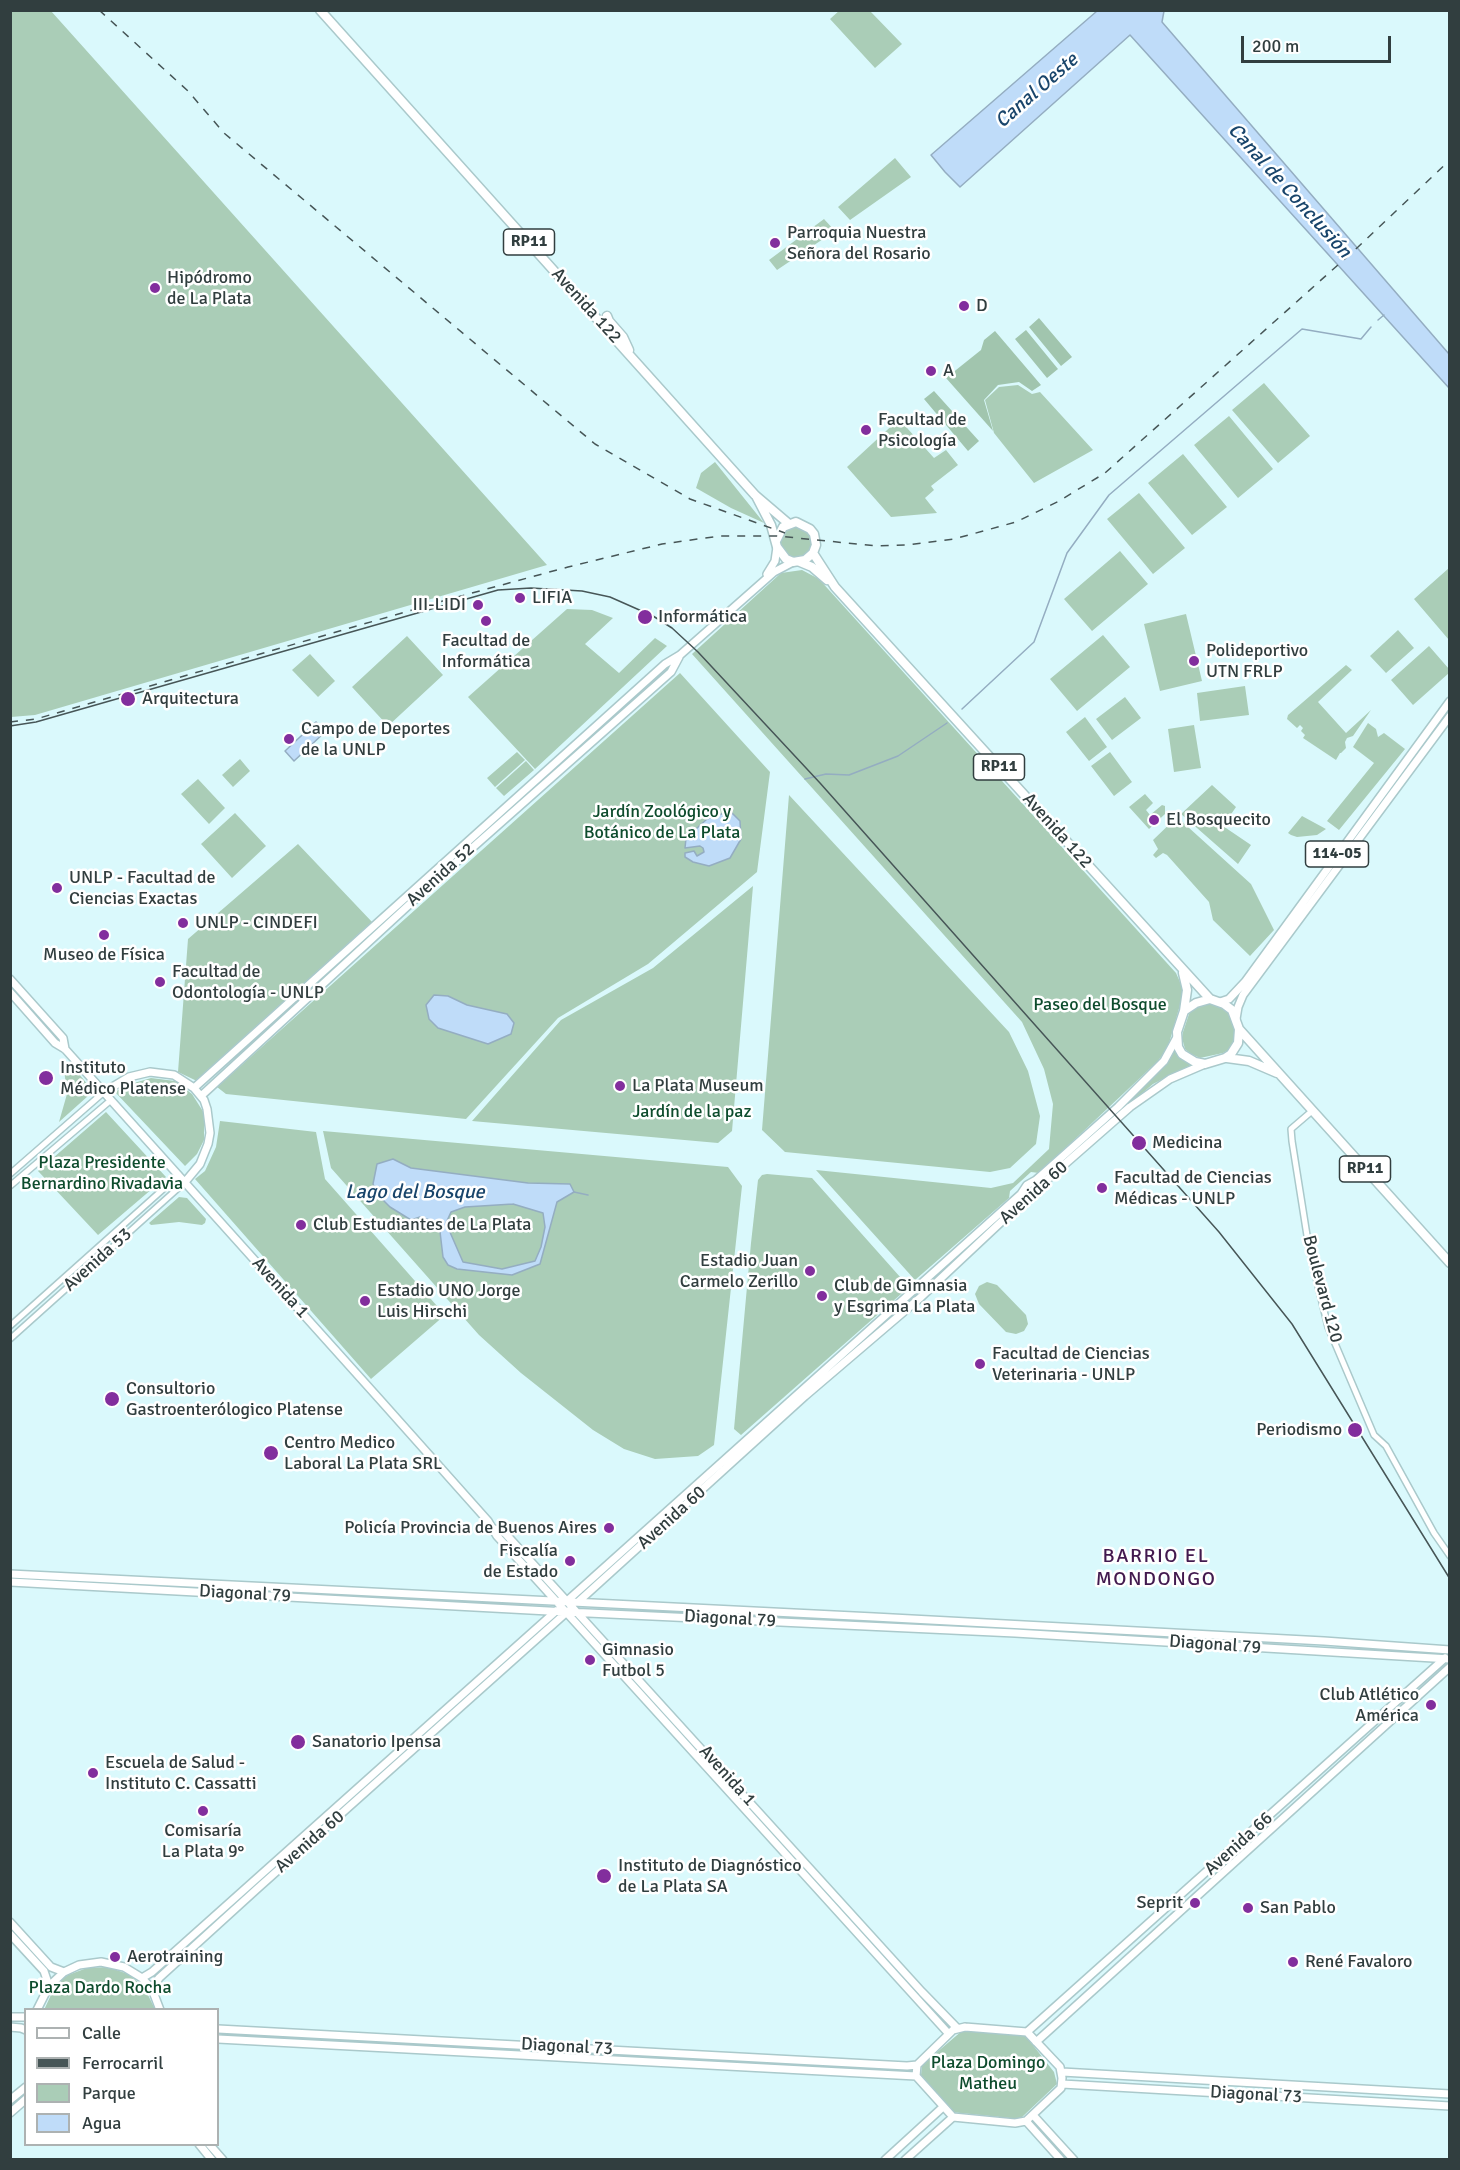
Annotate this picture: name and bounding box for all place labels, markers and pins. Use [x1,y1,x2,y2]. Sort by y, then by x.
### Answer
place label: Parroquia Nuestra Señora del Rosario [787,222,931,264]
marker: Parroquia Nuestra Señora del Rosario [768,236,782,250]
place label: Hipódromo de La Plata [167,267,252,310]
marker: Hipódromo de La Plata [148,281,162,295]
place label: D [976,295,988,317]
marker: D [957,299,971,313]
place label: A [943,360,954,382]
marker: A [924,364,938,378]
place label: Facultad de Psicología [878,409,967,452]
marker: Facultad de Psicología [859,423,873,437]
place label: LIFIA [532,587,572,609]
marker: LIFIA [513,591,527,605]
place label: III-LIDI [412,594,466,616]
marker: III-LIDI [471,598,485,612]
place label: Informática [658,606,747,628]
marker: Informática [636,608,654,626]
marker: Facultad de Informática [479,614,493,628]
place label: Facultad de Informática [441,630,531,672]
place label: Polideportivo UTN FRLP [1206,640,1308,682]
marker: Polideportivo UTN FRLP [1187,654,1201,668]
place label: Arquitectura [142,688,239,710]
marker: Arquitectura [119,690,137,708]
place label: Campo de Deportes de la UNLP [301,718,450,760]
marker: Campo de Deportes de la UNLP [282,732,296,746]
place label: El Bosquecito [1166,809,1271,831]
marker: El Bosquecito [1147,813,1161,827]
place label: UNLP - Facultad de Ciencias Exactas [69,867,215,910]
marker: UNLP - Facultad de Ciencias Exactas [50,881,64,895]
place label: UNLP - CINDEFI [195,912,318,934]
marker: UNLP - CINDEFI [176,916,190,930]
marker: Museo de Física [97,928,111,942]
place label: Museo de Física [43,944,165,966]
place label: Facultad de Odontología - UNLP [172,961,324,1004]
marker: Facultad de Odontología - UNLP [153,975,167,989]
place label: Instituto Médico Platense [60,1057,186,1100]
marker: Instituto Médico Platense [37,1069,55,1087]
place label: La Plata Museum [632,1075,764,1097]
marker: La Plata Museum [613,1079,627,1093]
place label: Medicina [1152,1132,1222,1154]
marker: Medicina [1130,1134,1148,1152]
place label: Facultad de Ciencias Médicas - UNLP [1114,1167,1272,1210]
marker: Facultad de Ciencias Médicas - UNLP [1095,1181,1109,1195]
place label: Club Estudiantes de La Plata [313,1214,531,1236]
marker: Club Estudiantes de La Plata [294,1218,308,1232]
place label: Estadio Juan Carmelo Zerillo [680,1250,798,1292]
marker: Estadio Juan Carmelo Zerillo [803,1264,817,1278]
place label: Club de Gimnasia y Esgrima La Plata [834,1275,975,1318]
place label: Estadio UNO Jorge Luis Hirschi [377,1280,521,1322]
marker: Club de Gimnasia y Esgrima La Plata [815,1289,829,1303]
marker: Estadio UNO Jorge Luis Hirschi [358,1294,372,1308]
place label: Facultad de Ciencias Veterinaria - UNLP [992,1343,1150,1386]
marker: Facultad de Ciencias Veterinaria - UNLP [973,1357,987,1371]
place label: Consultorio Gastroenterólogico Platense [126,1378,343,1420]
marker: Consultorio Gastroenterólogico Platense [103,1390,121,1408]
place label: Periodismo [1256,1419,1342,1441]
marker: Periodismo [1346,1421,1364,1439]
place label: Centro Medico Laboral La Plata SRL [284,1432,442,1474]
marker: Centro Medico Laboral La Plata SRL [262,1444,280,1462]
place label: Policía Provincia de Buenos Aires [344,1517,597,1539]
marker: Policía Provincia de Buenos Aires [602,1521,616,1535]
place label: Fiscalía de Estado [483,1540,558,1582]
marker: Fiscalía de Estado [563,1554,577,1568]
place label: Gimnasio Futbol 5 [602,1639,674,1682]
marker: Gimnasio Futbol 5 [583,1653,597,1667]
place label: Club Atlético América [1320,1684,1419,1726]
marker: Club Atlético América [1424,1698,1438,1712]
place label: Sanatorio Ipensa [312,1731,441,1753]
marker: Sanatorio Ipensa [289,1733,307,1751]
place label: Escuela de Salud - Instituto C. Cassatti [105,1752,257,1794]
marker: Escuela de Salud - Instituto C. Cassatti [86,1766,100,1780]
marker: Comisaría La Plata 9° [196,1804,210,1818]
place label: Comisaría La Plata 9° [162,1820,244,1862]
place label: Instituto de Diagnóstico de La Plata SA [618,1855,802,1898]
marker: Instituto de Diagnóstico de La Plata SA [595,1867,613,1885]
place label: Seprit [1136,1892,1183,1914]
marker: Seprit [1188,1896,1202,1910]
place label: San Pablo [1260,1897,1336,1919]
marker: San Pablo [1241,1901,1255,1915]
place label: Aerotraining [127,1946,223,1968]
marker: Aerotraining [108,1950,122,1964]
place label: René Favaloro [1305,1951,1412,1973]
marker: René Favaloro [1286,1955,1300,1969]

